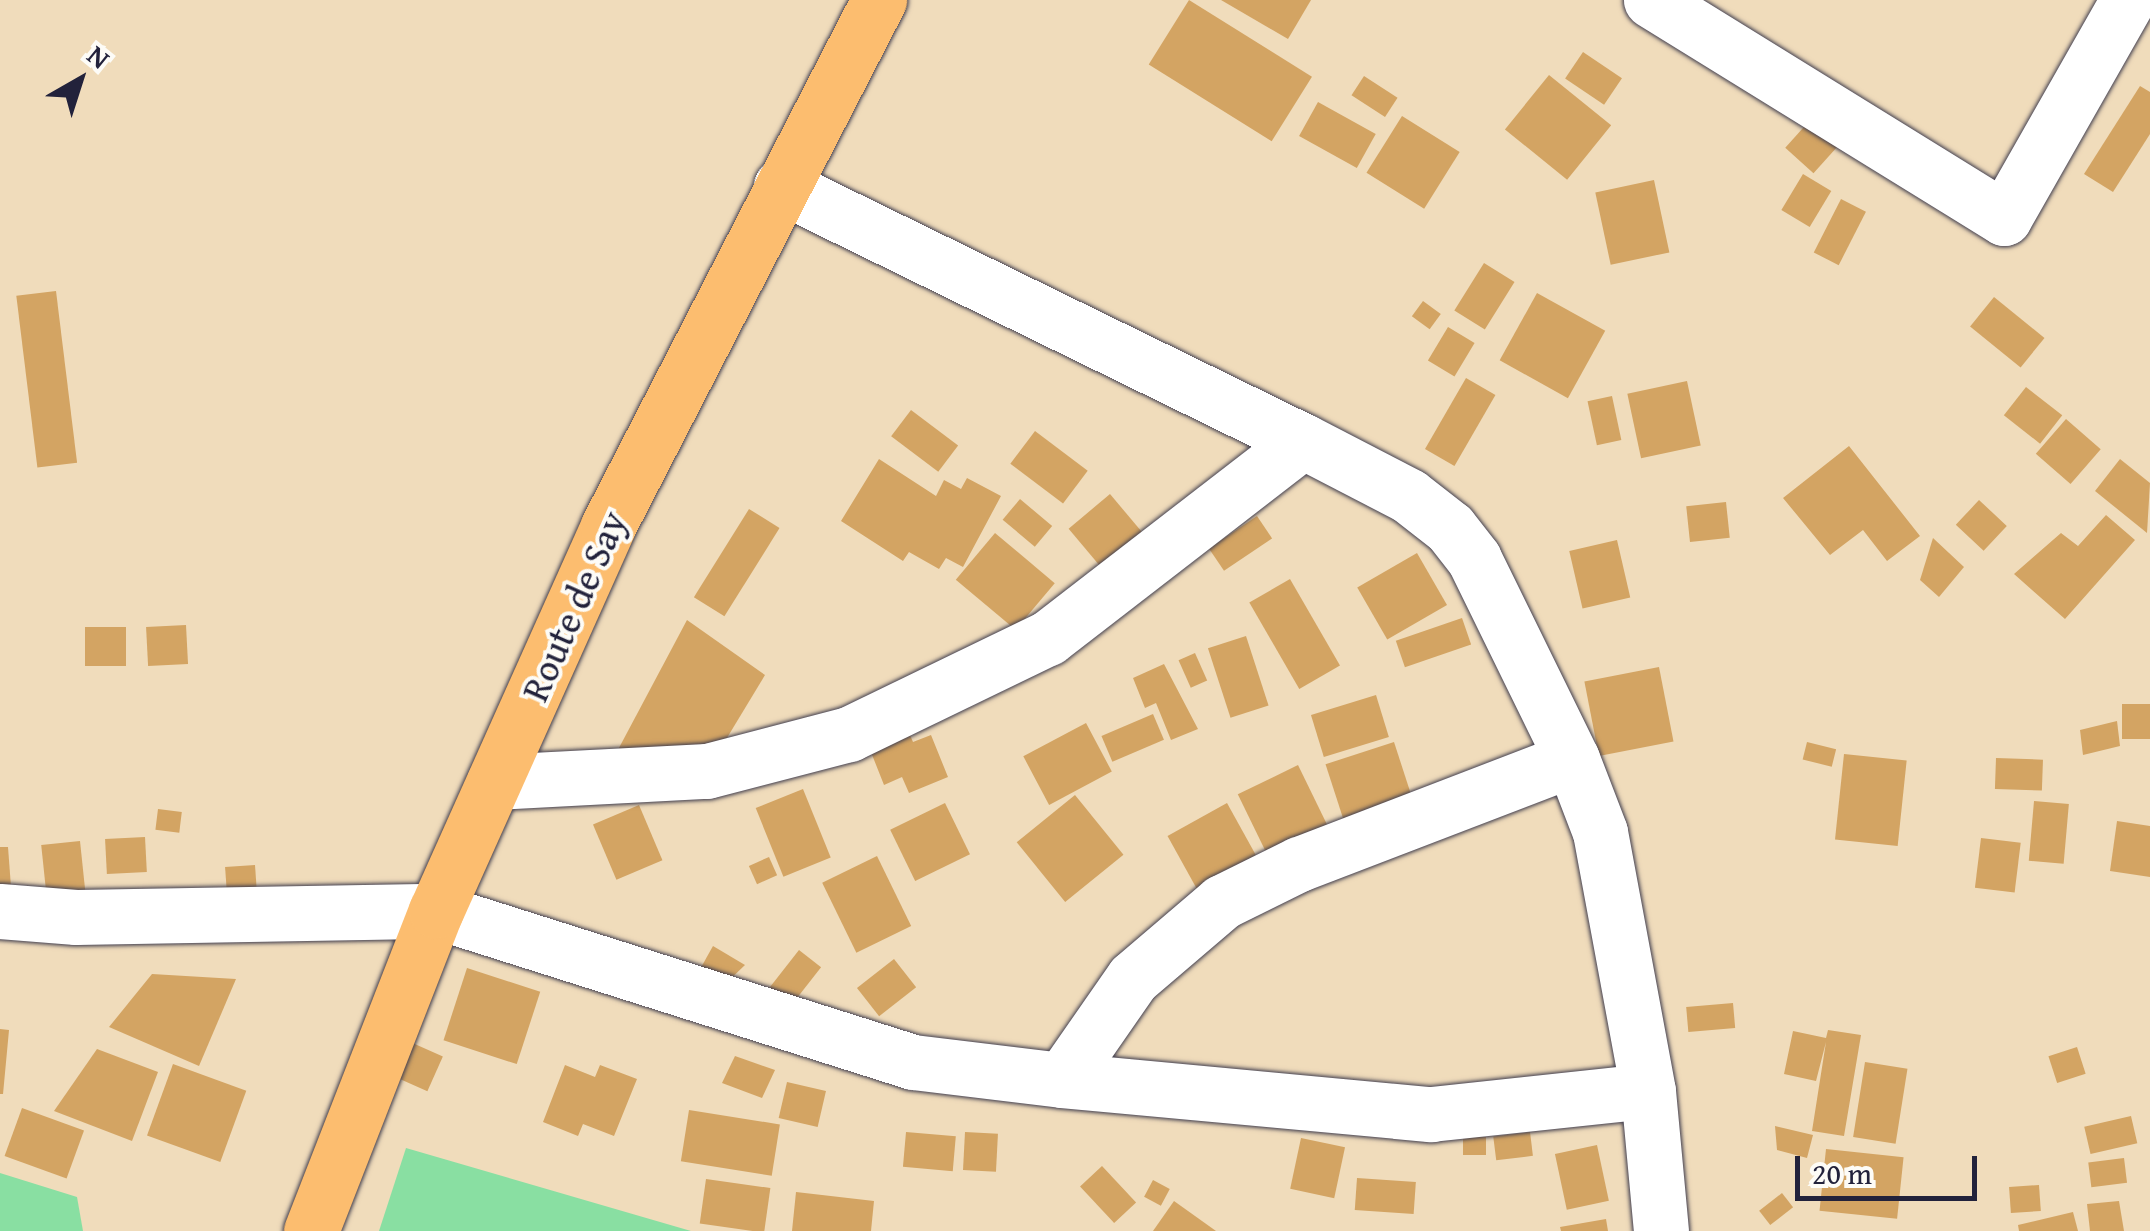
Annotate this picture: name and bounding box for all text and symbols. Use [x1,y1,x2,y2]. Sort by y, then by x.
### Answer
north arrow [30,30,130,130]
text: N [79,34,119,78]
street label: Route de Say [512,504,636,708]
scale bar [1800,1136,1982,1198]
text: 20 m [1812,1151,1872,1195]

